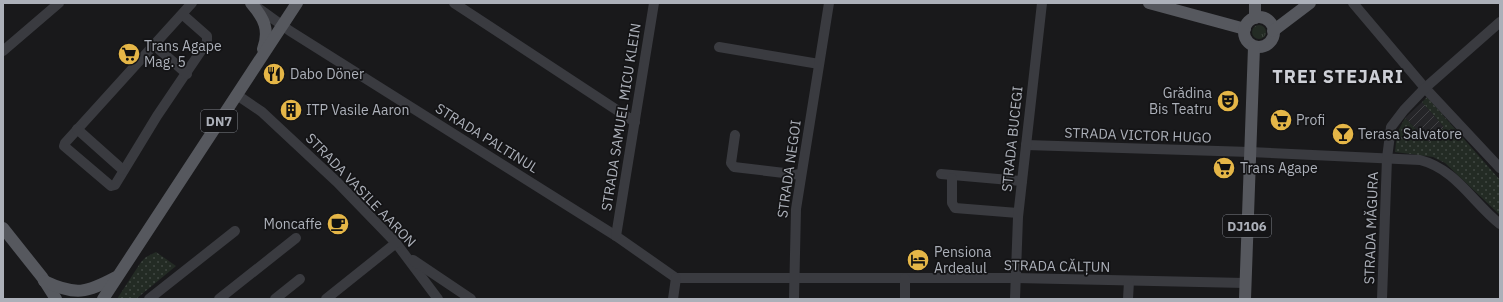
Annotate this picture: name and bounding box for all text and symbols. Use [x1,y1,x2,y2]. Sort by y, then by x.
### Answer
street label: STRADA SAMUEL MICU KLEIN [597,22,645,212]
place label: Trans Agape Mag. 5 [144,37,222,71]
supermarket icon: Trans Agape Mag. 5 [116,41,142,67]
restaurant icon: Dabo Döner [261,61,287,87]
place label: Dabo Döner [290,65,364,83]
district label: TREI STEJARI [1272,65,1404,88]
place label: Grădina Bis Teatru [1149,84,1213,118]
street label: STRADA BUCEGI [997,85,1027,193]
theatre icon: Grădina Bis Teatru [1215,88,1241,114]
building icon: ITP Vasile Aaron [278,97,304,123]
street label: STRADA PALTINUL [432,99,542,177]
place label: ITP Vasile Aaron [306,101,409,119]
supermarket icon: Profi [1268,107,1294,133]
road number: DN7 [201,110,237,132]
place label: Profi [1296,111,1325,129]
street label: STRADA NEGOI [773,119,805,219]
bar icon: Terasa Salvatore [1330,121,1356,147]
street label: STRADA VICTOR HUGO [1064,123,1212,147]
place label: Terasa Salvatore [1358,125,1462,143]
street label: STRADA VASILE AARON [302,129,420,251]
supermarket icon: Trans Agape [1211,155,1237,181]
place label: Trans Agape [1240,159,1318,177]
street label: STRADA MĂGURA [1359,171,1382,285]
cafe icon: Moncaffe [325,211,351,237]
place label: Moncaffe [264,215,322,233]
road number: DJ106 [1223,215,1271,237]
place label: Pensiona Ardealul [934,243,992,277]
hotel icon: Pensiona Ardealul [905,247,931,273]
street label: STRADA CĂLȚUN [1004,255,1110,276]

